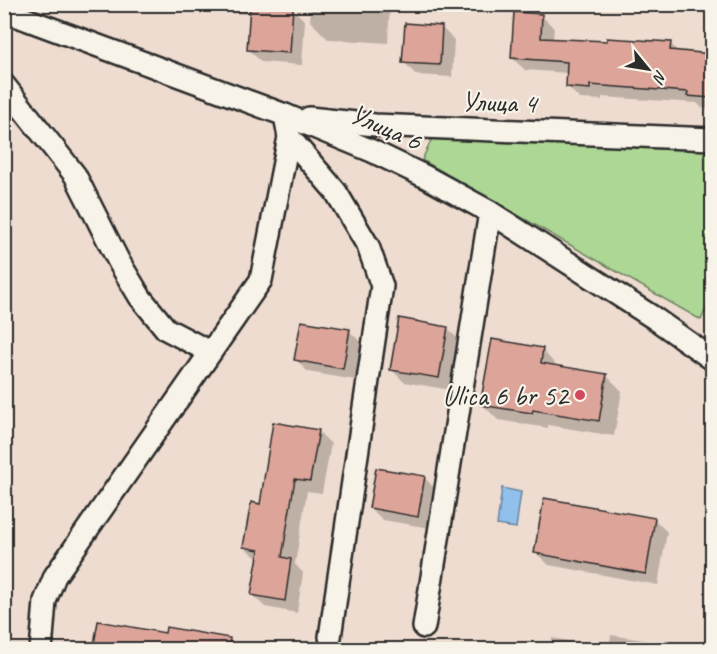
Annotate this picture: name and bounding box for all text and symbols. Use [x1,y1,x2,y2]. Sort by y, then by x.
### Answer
north arrow [618,39,678,99]
text: N [647,67,671,88]
street label: Улица 4 [461,83,539,121]
street label: Улица 6 [345,96,429,159]
place label: Ulica 6 br 52 [442,378,570,413]
marker: Ulica 6 br 52 [573,388,587,402]

